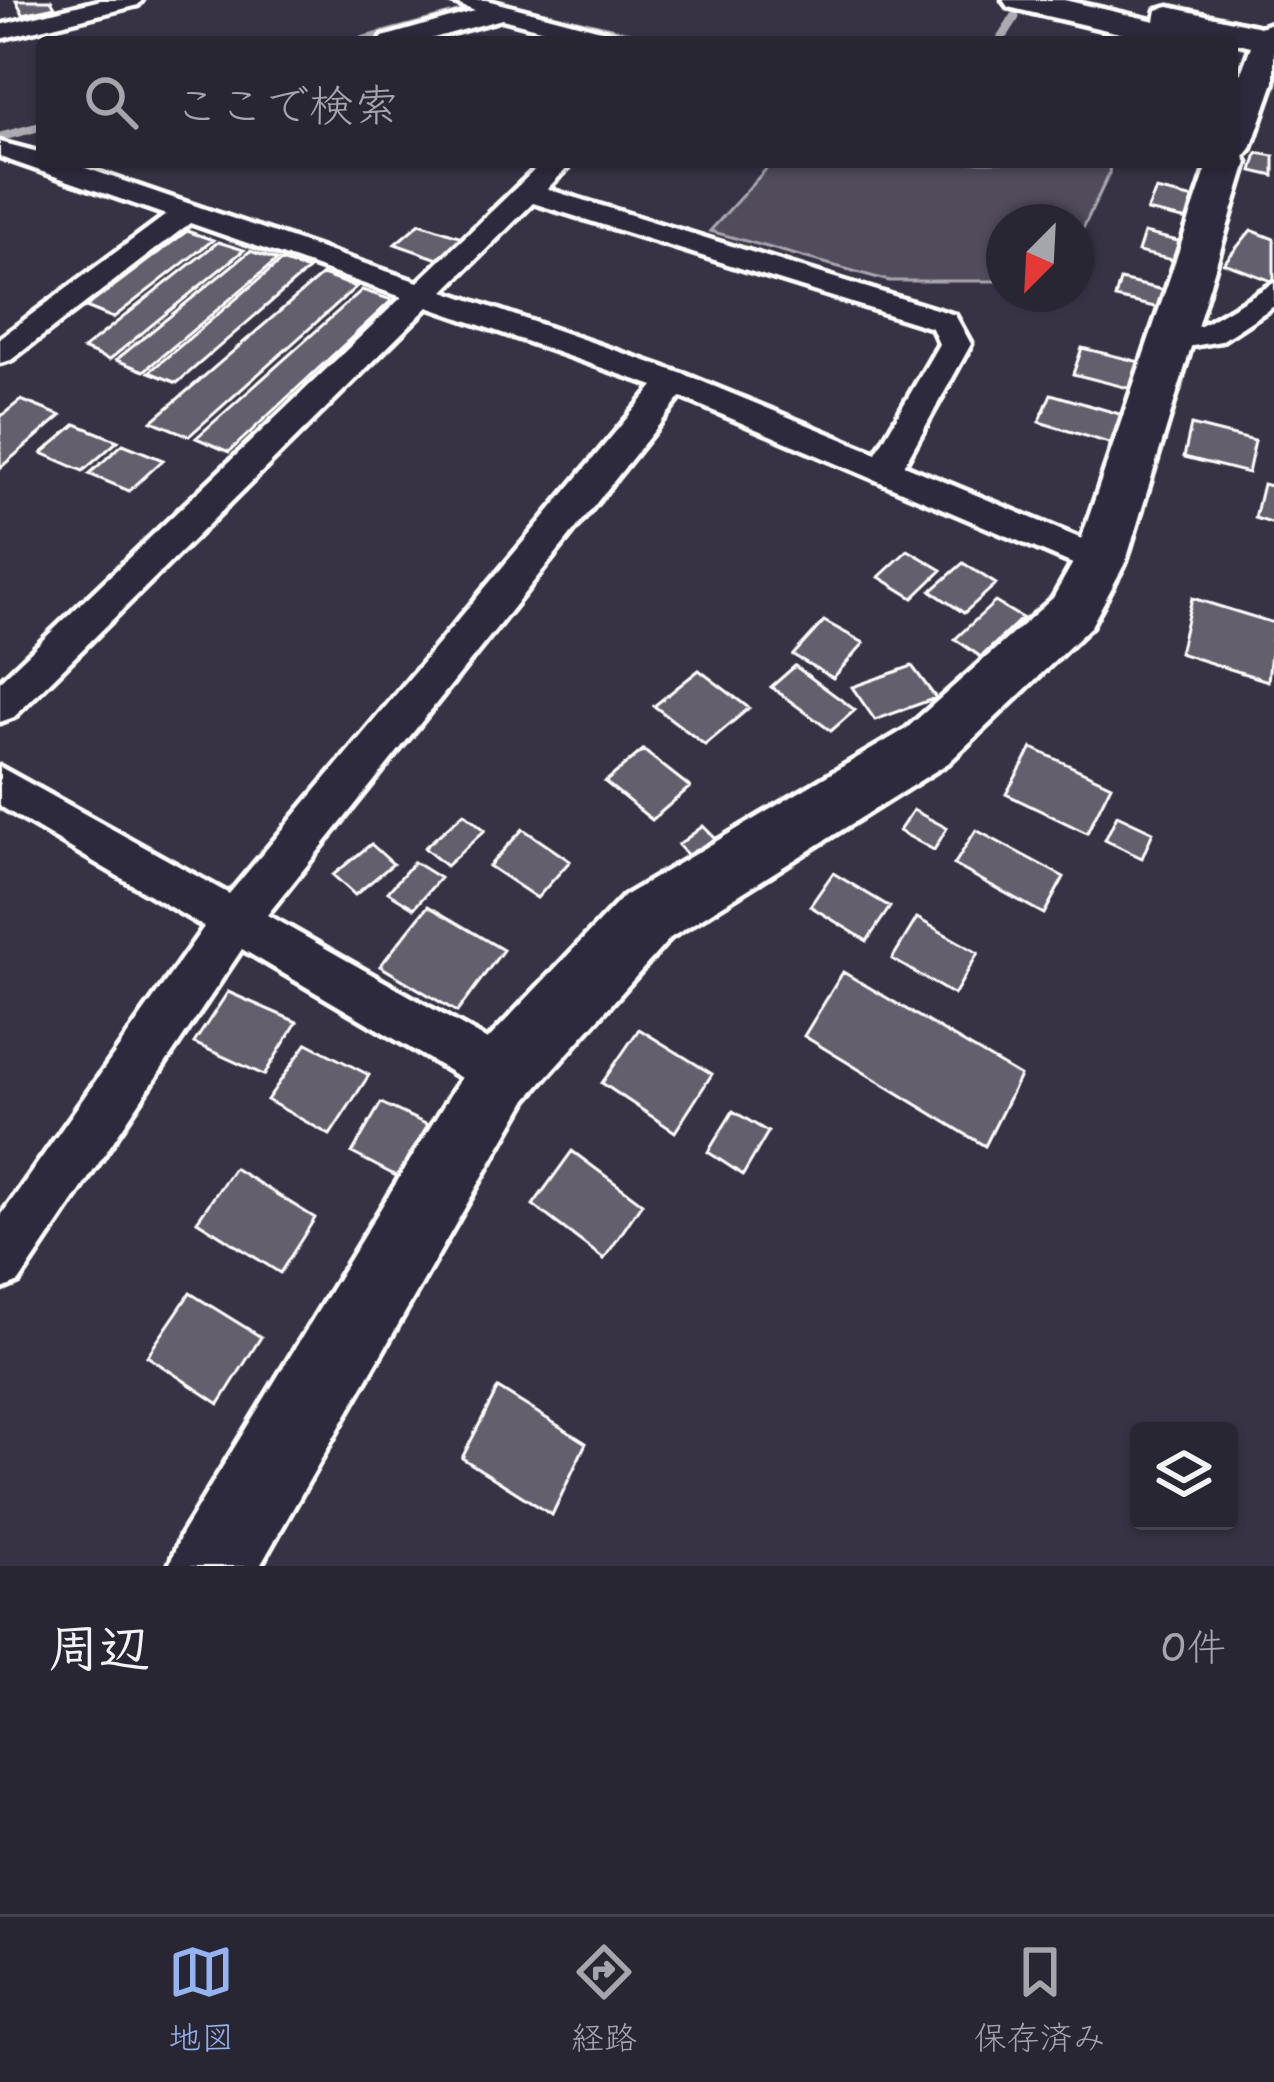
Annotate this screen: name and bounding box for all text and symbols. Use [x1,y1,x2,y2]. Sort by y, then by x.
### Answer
search box [36,36,1238,168]
icon: search [78,69,144,135]
text: ここで検索 [174,75,399,135]
north arrow [986,204,1094,312]
map controls [1130,1422,1238,1530]
button: layers [1130,1422,1238,1530]
text: 周辺 [48,1614,150,1682]
text: 0件 [1160,1621,1226,1673]
tab: 地図 [168,1939,234,2060]
tab: 経路 [571,1939,637,2060]
tab: 保存済み [974,1939,1106,2060]

